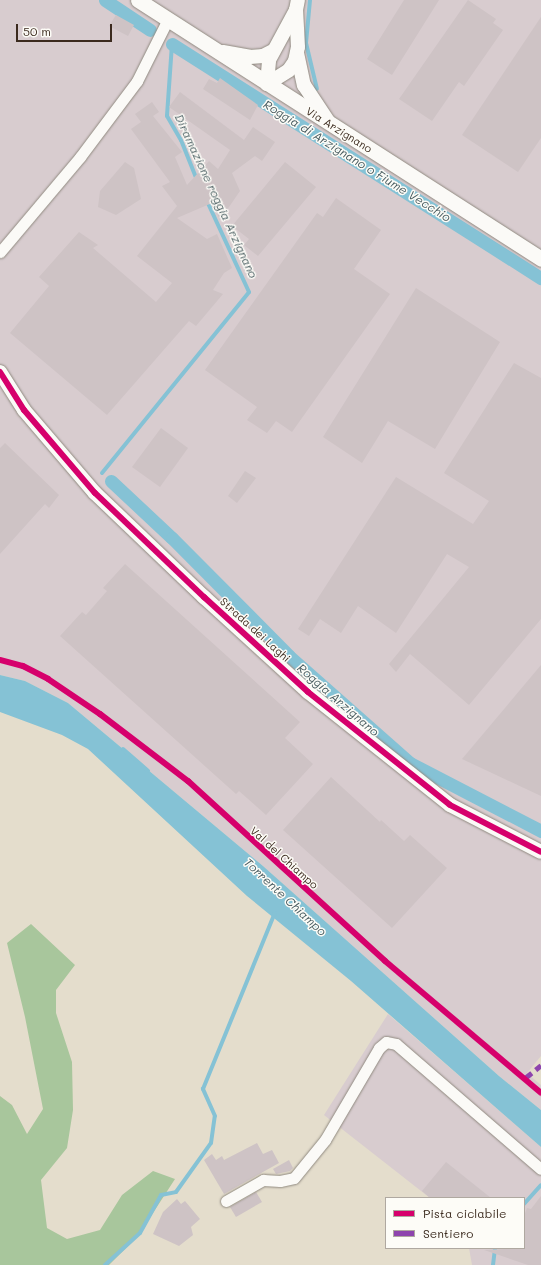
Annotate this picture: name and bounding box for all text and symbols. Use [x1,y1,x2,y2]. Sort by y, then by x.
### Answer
scale bar [18,16,114,42]
text: 50 m [23,23,51,39]
water label: Roggia di Arzignano o Fiume Vecchio [261,97,453,225]
street label: Via Arzignano [304,104,374,156]
water label: Diramazione roggia Arzignano [172,112,260,280]
street label: Strada dei Laghi [217,595,293,665]
water label: Roggia Arzignano [294,661,382,739]
street label: Val del Chiampo [247,824,321,892]
water label: Torrente Chiampo [241,855,329,939]
legend [385,1197,525,1249]
text: Pista ciclabile [423,1205,506,1221]
text: Sentiero [423,1225,473,1241]

